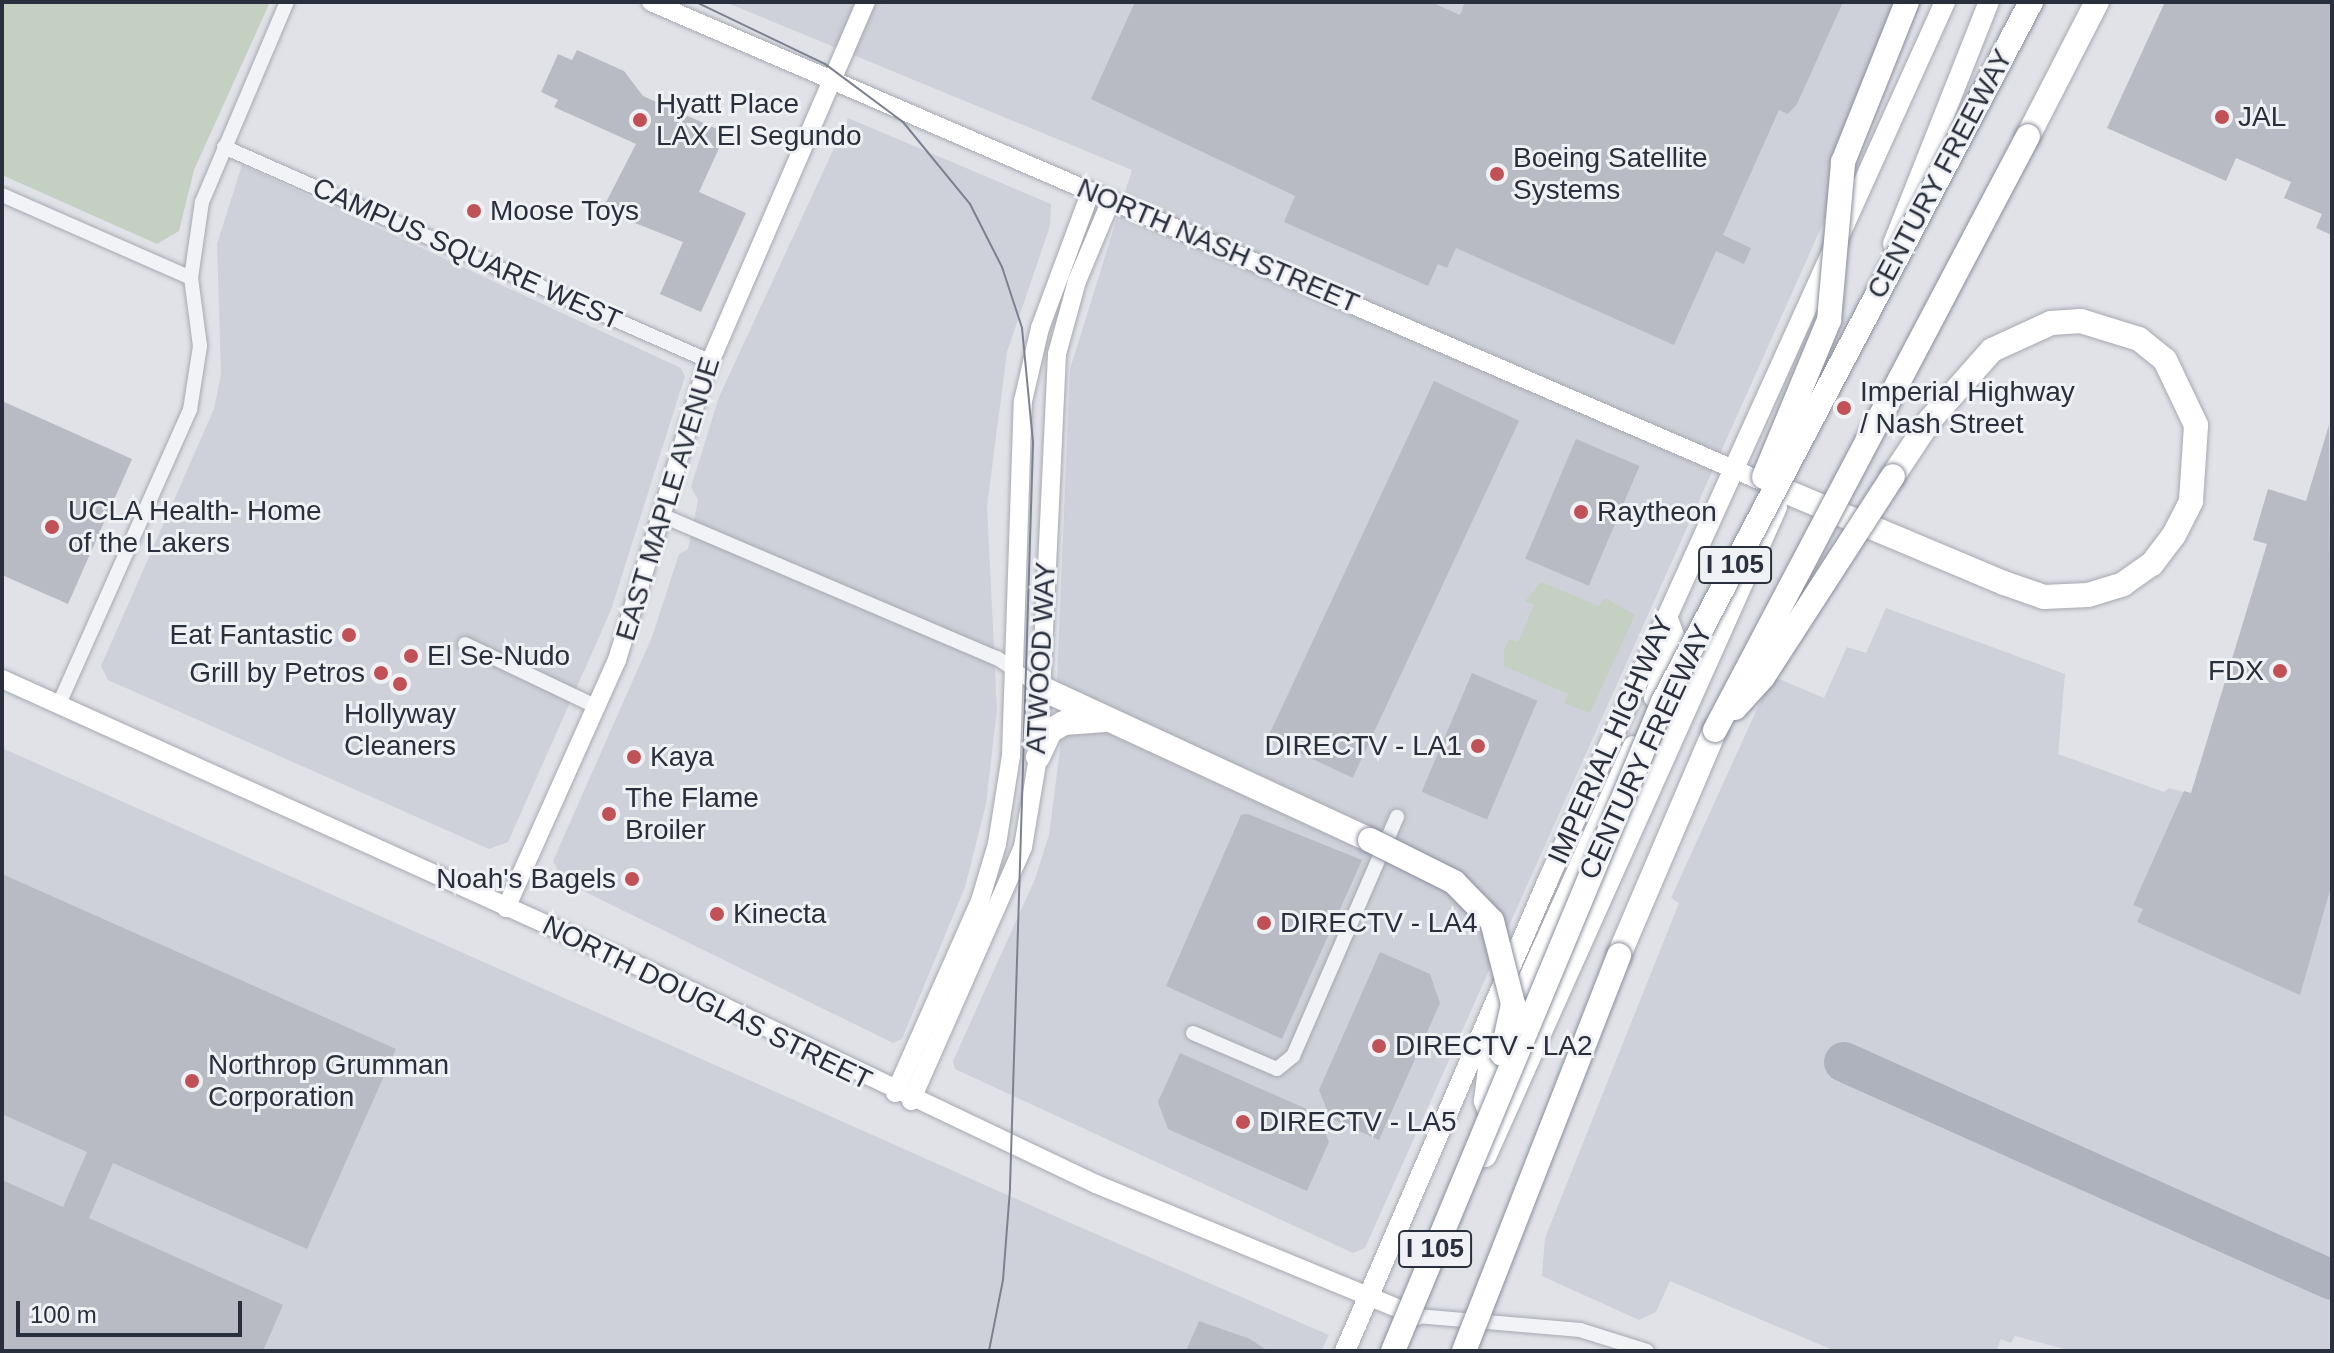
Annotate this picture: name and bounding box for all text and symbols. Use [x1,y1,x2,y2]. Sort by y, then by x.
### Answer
street label: CENTURY FREEWAY [1860,43,2020,305]
place label: Hyatt Place LAX El Segundo [656,87,861,153]
place label: JAL [2238,100,2286,134]
marker: JAL [2213,108,2231,126]
marker: Hyatt Place LAX El Segundo [631,111,649,129]
place label: Boeing Satellite Systems [1513,141,1708,207]
marker: Boeing Satellite Systems [1488,165,1506,183]
street label: CAMPUS SQUARE WEST [307,171,627,337]
street label: NORTH NASH STREET [1072,171,1364,321]
place label: Moose Toys [490,194,639,228]
marker: Moose Toys [465,202,483,220]
street label: EAST MAPLE AVENUE [609,352,727,646]
place label: Imperial Highway / Nash Street [1860,375,2075,441]
marker: Imperial Highway / Nash Street [1835,399,1853,417]
place label: UCLA Health- Home of the Lakers [68,494,323,560]
place label: Raytheon [1597,495,1717,529]
marker: Raytheon [1572,503,1590,521]
marker: UCLA Health- Home of the Lakers [43,518,61,536]
road number: I 105 [1697,543,1773,587]
street label: ATWOOD WAY [1019,561,1063,755]
street label: IMPERIAL HIGHWAY [1541,610,1681,870]
place label: Eat Fantastic [170,618,333,652]
street label: CENTURY FREEWAY [1572,619,1720,885]
marker: Eat Fantastic [340,626,358,644]
place label: El Se-Nudo [427,639,570,673]
marker: El Se-Nudo [402,647,420,665]
place label: FDX [2208,654,2264,688]
place label: Grill by Petros [189,656,365,690]
marker: FDX [2271,662,2289,680]
marker: Grill by Petros [372,664,390,682]
marker: Hollyway Cleaners [391,675,409,693]
place label: Hollyway Cleaners [344,697,456,763]
place label: DIRECTV - LA1 [1264,729,1462,763]
marker: DIRECTV - LA1 [1469,737,1487,755]
place label: Kaya [650,740,714,774]
marker: Kaya [625,748,643,766]
place label: The Flame Broiler [625,781,759,847]
marker: The Flame Broiler [600,805,618,823]
place label: Noah's Bagels [436,862,616,896]
marker: Noah's Bagels [623,870,641,888]
place label: Kinecta [733,897,826,931]
marker: Kinecta [708,905,726,923]
place label: DIRECTV - LA4 [1280,906,1478,940]
street label: NORTH DOUGLAS STREET [537,909,877,1097]
marker: DIRECTV - LA4 [1255,914,1273,932]
place label: DIRECTV - LA2 [1395,1029,1593,1063]
marker: DIRECTV - LA2 [1370,1037,1388,1055]
place label: Northrop Grumman Corporation [208,1048,449,1114]
marker: Northrop Grumman Corporation [183,1072,201,1090]
place label: DIRECTV - LA5 [1259,1105,1457,1139]
marker: DIRECTV - LA5 [1234,1113,1252,1131]
road number: I 105 [1397,1227,1473,1271]
scale bar [20,1285,246,1335]
text: 100 m [30,1301,97,1328]

